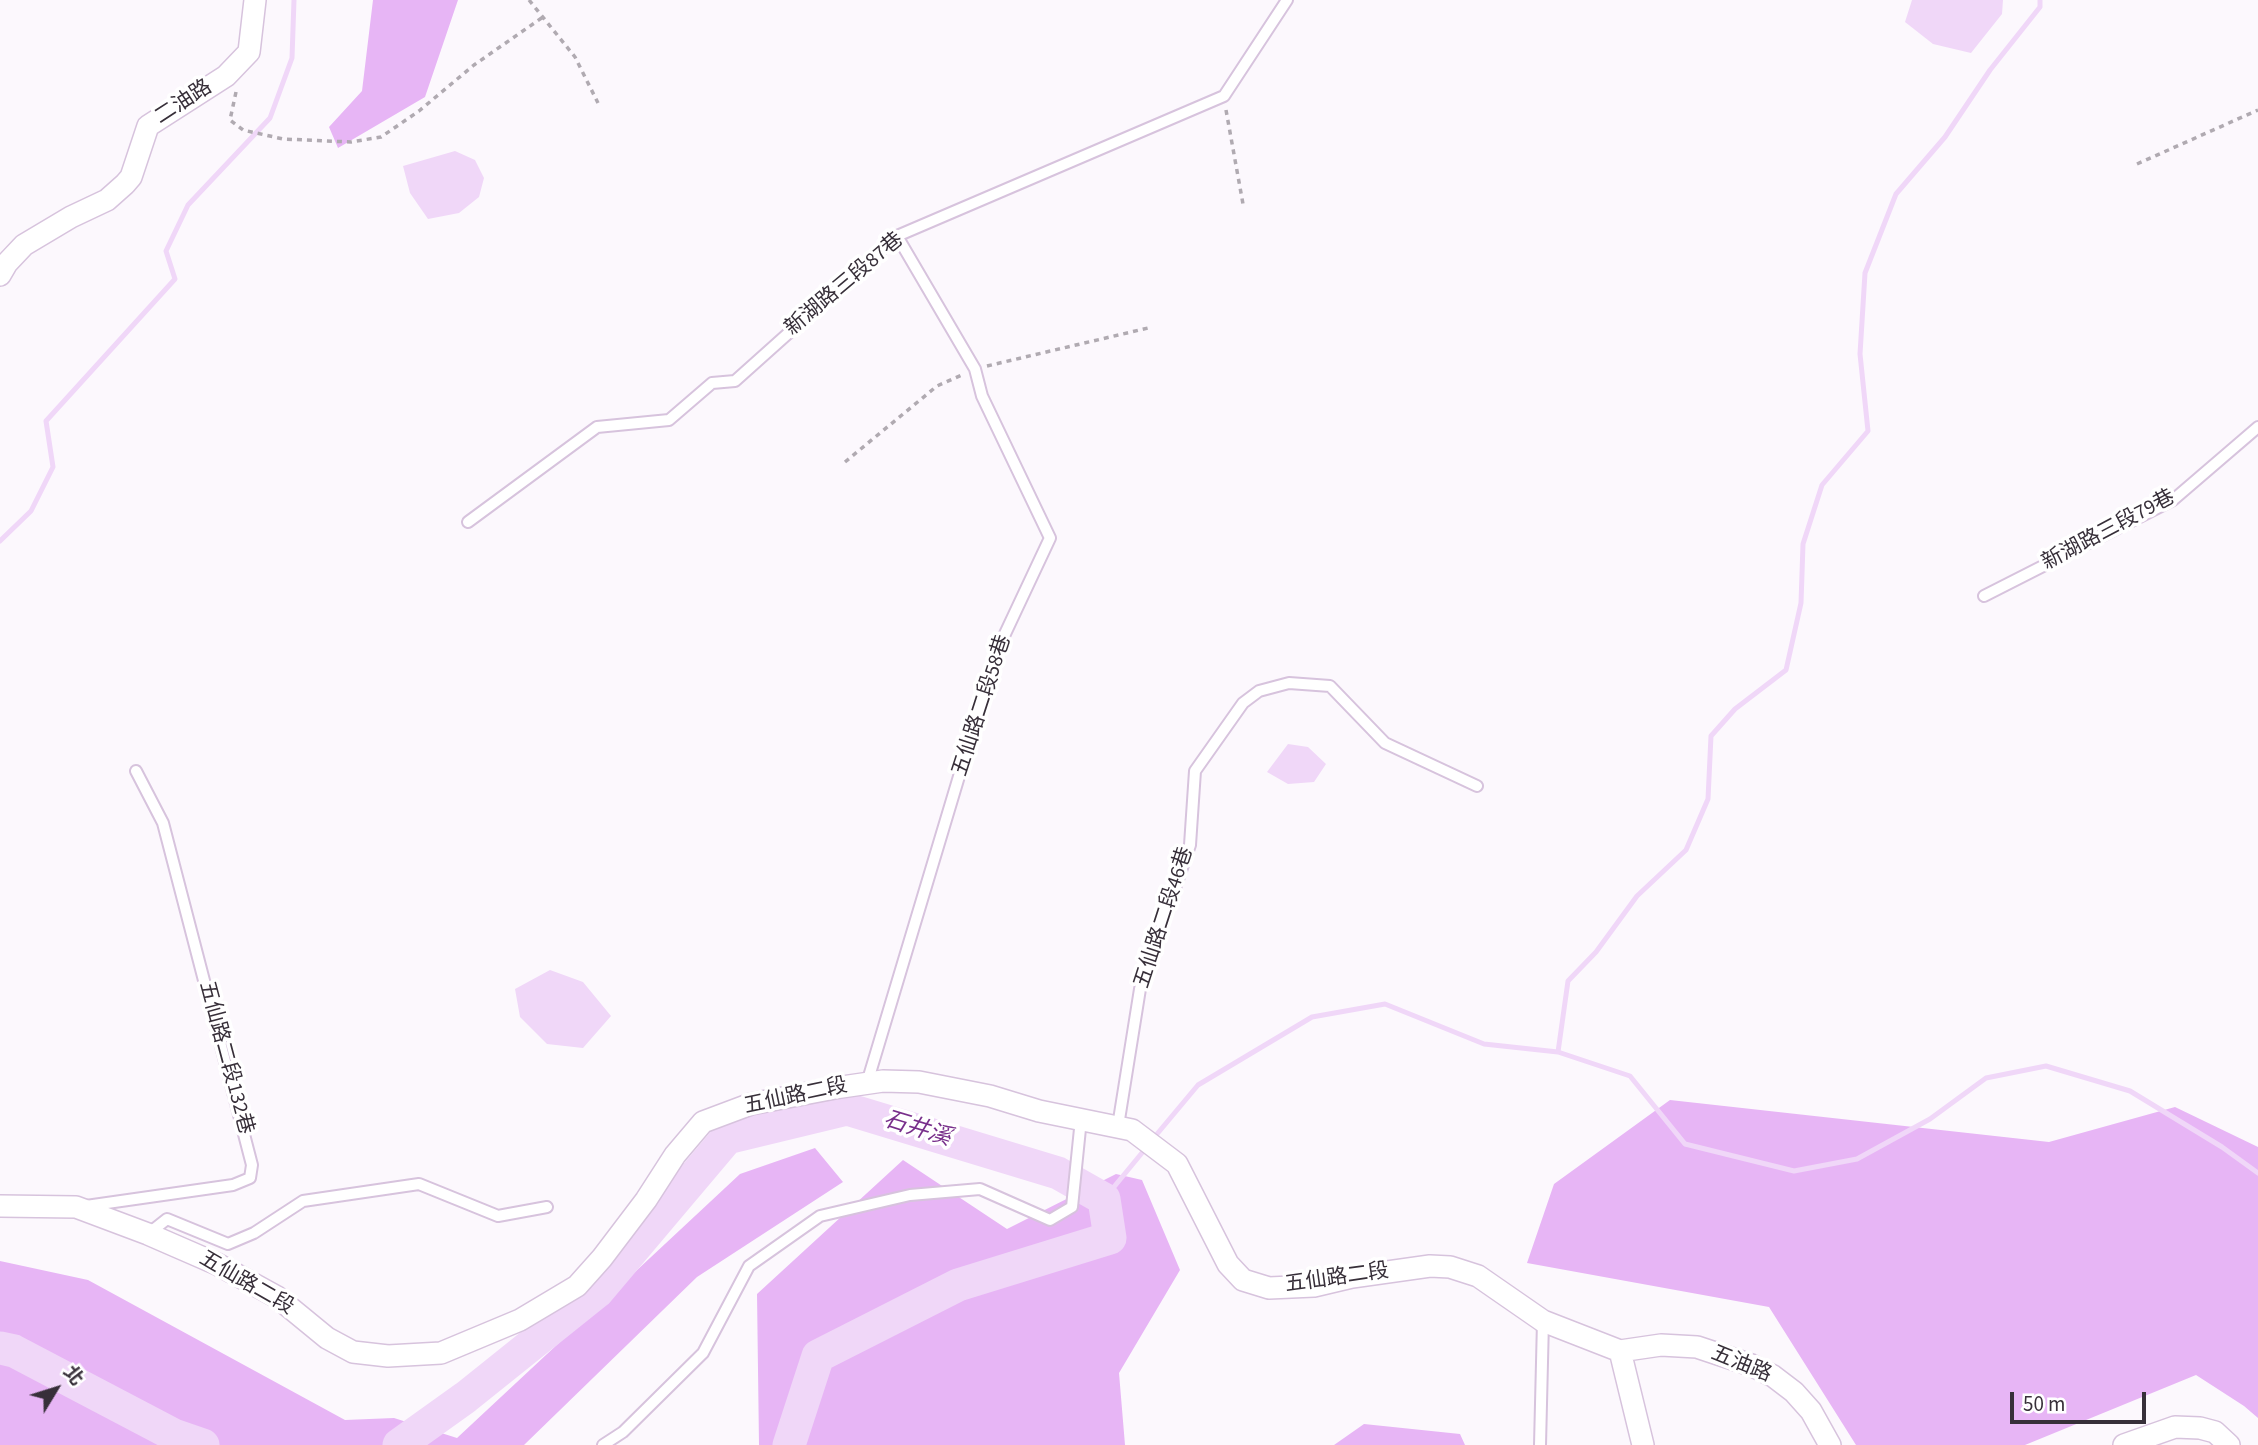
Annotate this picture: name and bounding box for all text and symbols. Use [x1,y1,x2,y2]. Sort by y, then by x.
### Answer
street label: 二油路 [151,75,217,131]
street label: 新湖路三段87巷 [781,228,909,342]
street label: 新湖路三段79巷 [2038,485,2180,577]
street label: 五仙路二段58巷 [948,632,1018,780]
street label: 五仙路二段46巷 [1130,844,1200,992]
street label: 五仙路二段132巷 [192,979,258,1137]
street label: 五仙路二段 [742,1074,850,1120]
water label: 石井溪 [880,1107,954,1153]
street label: 五仙路二段 [194,1247,298,1321]
street label: 五仙路二段 [1283,1259,1391,1299]
street label: 五油路 [1707,1342,1775,1388]
north arrow [21,1354,91,1424]
text: 北 [56,1360,89,1392]
scale bar [2013,1378,2150,1422]
text: 50 m [2023,1389,2065,1419]

